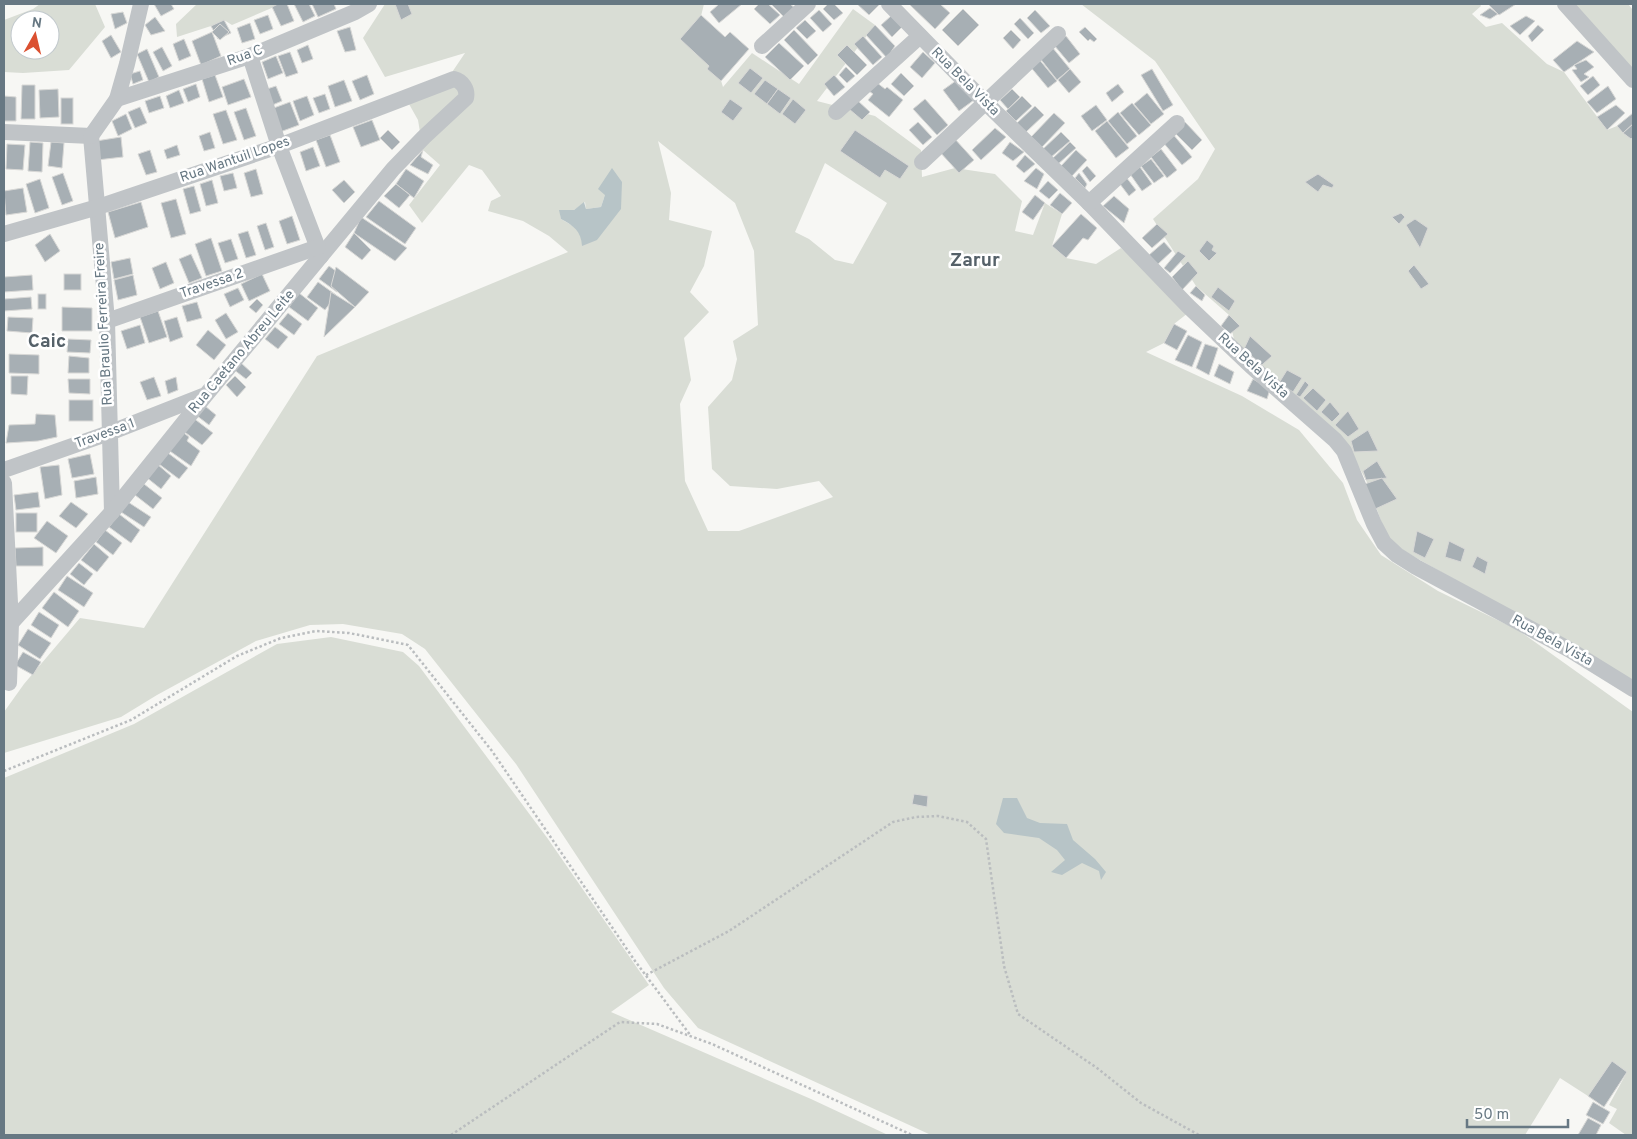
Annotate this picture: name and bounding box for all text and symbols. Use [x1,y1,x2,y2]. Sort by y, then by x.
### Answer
north arrow [10,10,60,60]
text: N [30,14,43,33]
street label: Rua C [225,42,265,70]
street label: Rua Bela Vista [927,44,1003,120]
street label: Rua Wantuil Lopes [178,133,292,187]
street label: Rua Braulio Ferreira Freire [91,242,117,406]
district label: Zarur [950,249,1000,273]
street label: Travessa 2 [178,265,246,303]
street label: Rua Caetano Abreu Leite [185,287,299,417]
district label: Caic [28,330,66,354]
street label: Rua Bela Vista [1214,330,1292,402]
street label: Travessa 1 [73,415,137,453]
street label: Rua Bela Vista [1509,612,1595,670]
scale bar [1467,1096,1568,1128]
text: 50 m [1474,1106,1509,1125]

